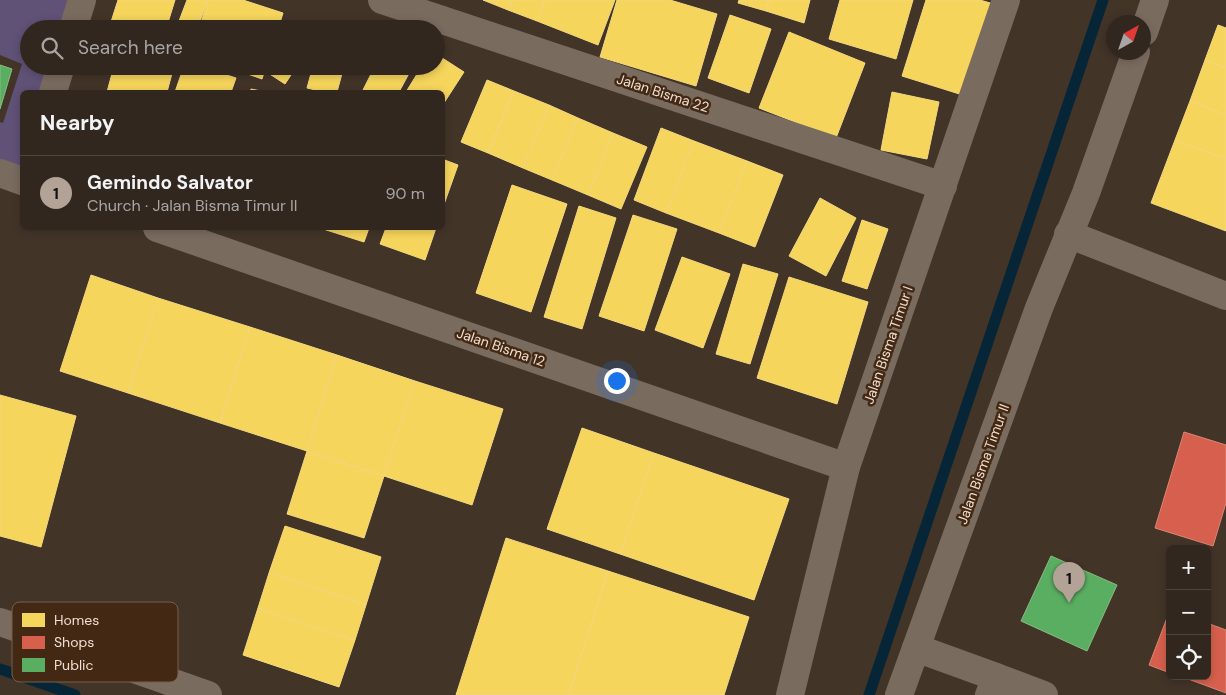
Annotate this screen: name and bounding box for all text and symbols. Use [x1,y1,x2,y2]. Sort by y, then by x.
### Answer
north arrow [1106,15,1151,60]
search box [20,20,445,75]
icon: search [38,34,66,62]
text: Search here [78,35,183,60]
street label: Jalan Bisma 22 [615,70,711,116]
text: Nearby [40,109,114,137]
text: Gemindo Salvator [87,170,253,195]
text: 1 [53,183,59,204]
text: 90 m [385,183,425,204]
text: Church · Jalan Bisma Timur II [87,195,298,216]
street label: Jalan Bisma Timur I [859,284,917,406]
street label: Jalan Bisma 12 [454,323,548,371]
your location [604,368,630,394]
street label: Jalan Bisma Timur II [953,401,1013,527]
map controls [1166,545,1211,680]
button: + [1166,545,1211,590]
pin: 1 [1053,562,1085,603]
button: − [1166,590,1211,635]
legend [12,602,178,682]
text: Homes [54,611,99,629]
text: Shops [54,633,94,651]
button: locate [1166,635,1211,680]
text: Public [54,656,93,674]

